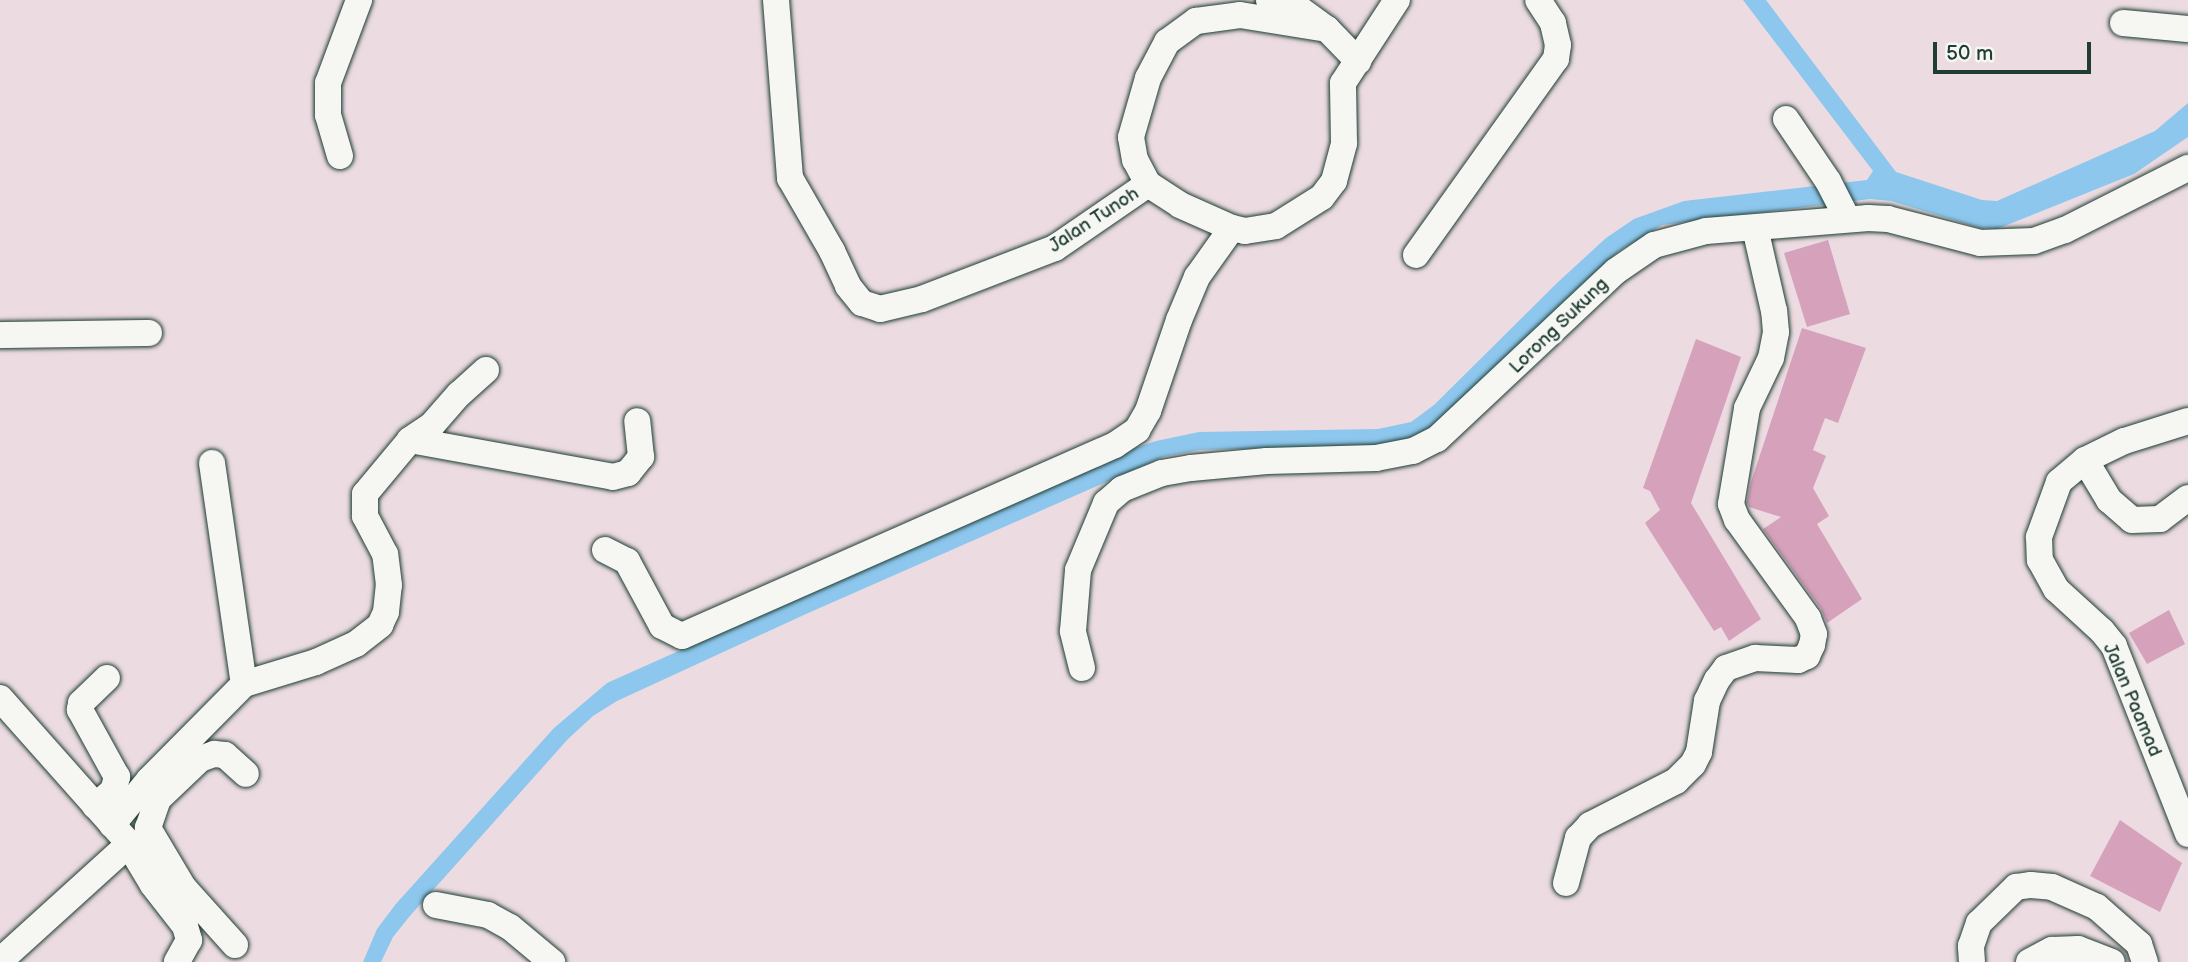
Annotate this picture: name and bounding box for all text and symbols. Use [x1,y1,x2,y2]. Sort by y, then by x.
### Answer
scale bar [1936,28,2094,72]
text: 50 m [1946,41,1993,66]
street label: Jalan Tunoh [1044,182,1144,258]
street label: Lorong Sukung [1505,273,1613,379]
street label: Jalan Paamad [2098,640,2166,760]

